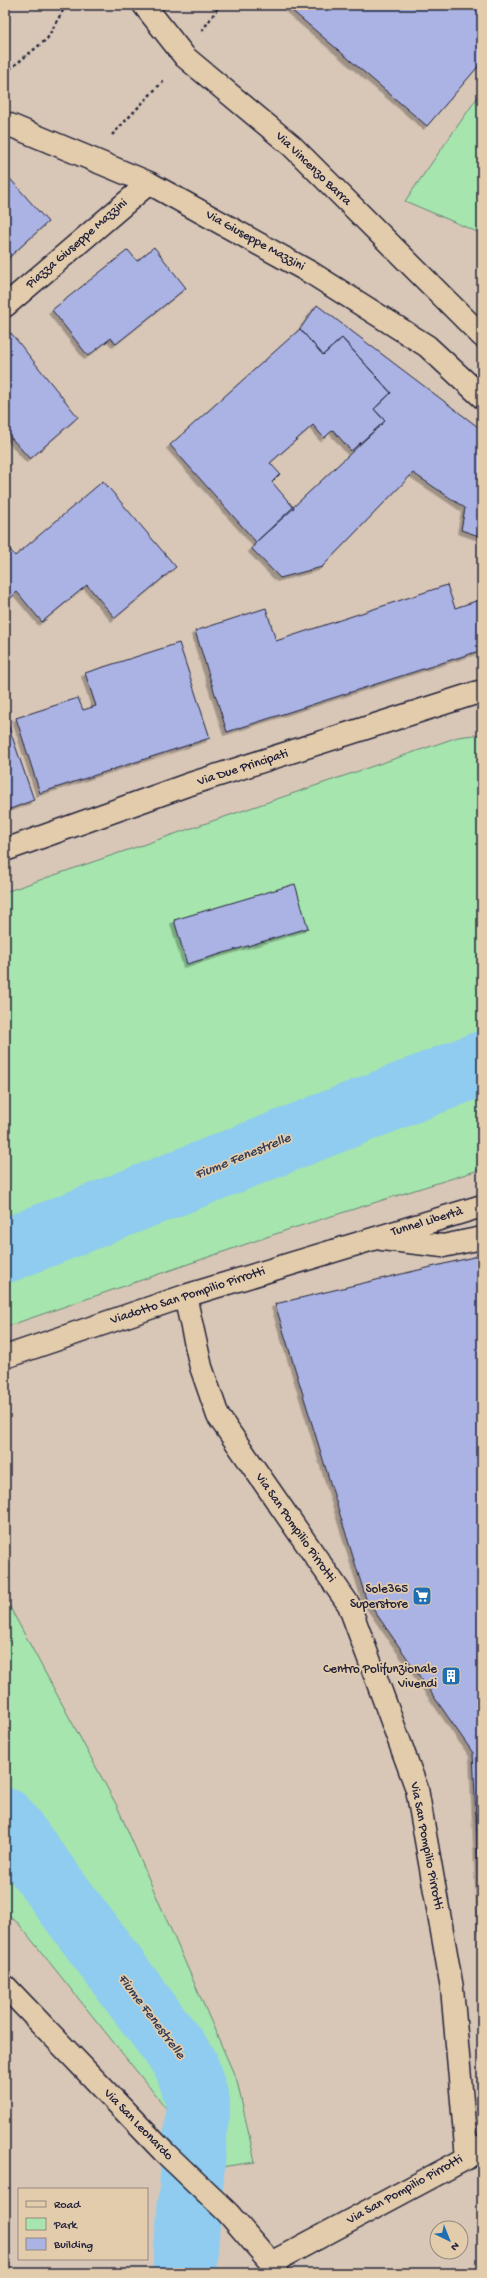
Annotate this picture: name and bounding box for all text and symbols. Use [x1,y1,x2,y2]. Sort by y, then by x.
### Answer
street label: Via Vincenzo Barra [271,128,355,210]
street label: Piazza Giuseppe Mazzini [22,196,131,293]
street label: Via Giuseppe Mazzini [202,207,307,275]
street label: Via Due Principati [195,746,290,790]
water label: Fiume Fenestrelle [193,1130,294,1184]
street label: Tunnel Libertà [388,1204,466,1240]
street label: Viadotto San Pompilio Pirrotti [108,1264,267,1328]
street label: Via San Pompilio Pirrotti [251,1470,339,1586]
place label: Sole365 Superstore [350,1582,408,1612]
supermarket icon: Sole365 Superstore [411,1585,433,1607]
place label: Centro Polifunzionale Vivendi [323,1662,437,1692]
building icon: Centro Polifunzionale Vivendi [440,1665,462,1687]
street label: Via San Pompilio Pirrotti [406,1780,446,1911]
water label: Fiume Fenestrelle [114,1971,189,2063]
street label: Via San Leonardo [99,2085,176,2164]
street label: Via San Pompilio Pirrotti [344,2152,466,2229]
legend [18,2188,148,2260]
text: Road [54,2199,81,2213]
text: Park [53,2219,79,2233]
north arrow [429,2220,469,2260]
text: Building [53,2239,93,2253]
text: N [448,2239,461,2253]

